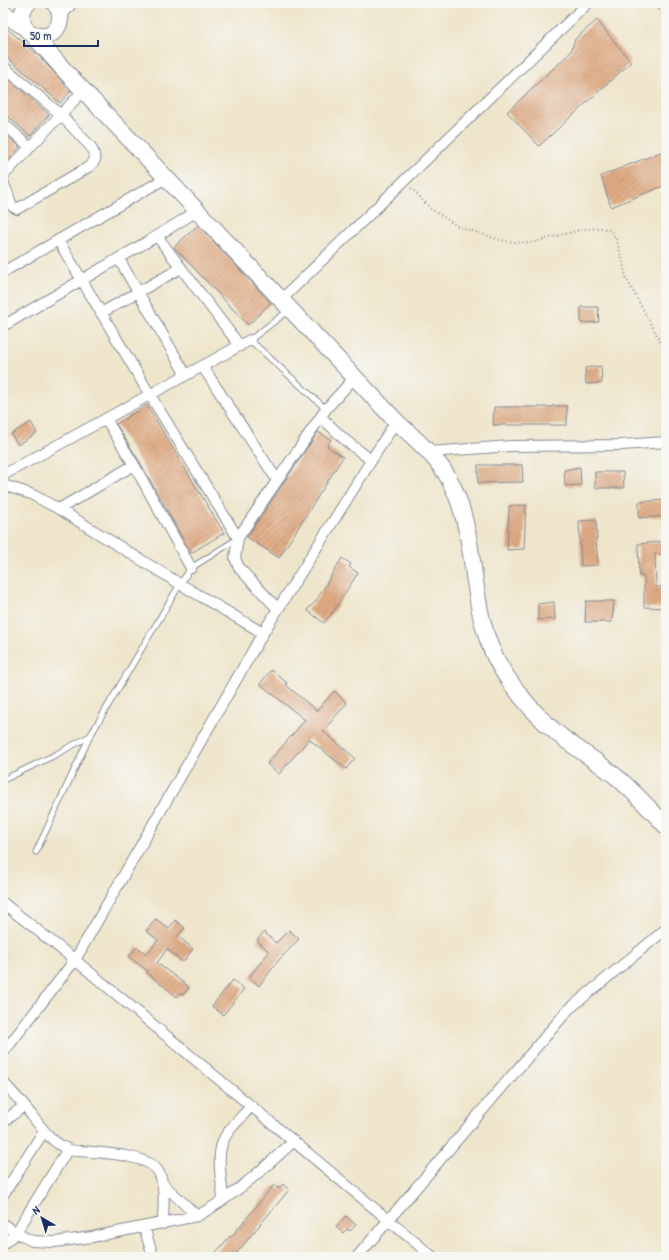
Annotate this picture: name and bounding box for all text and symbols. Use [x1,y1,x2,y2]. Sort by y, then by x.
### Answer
scale bar [24,22,98,48]
text: 50 m [30,27,51,44]
north arrow [22,1198,62,1238]
text: N [29,1203,43,1217]

